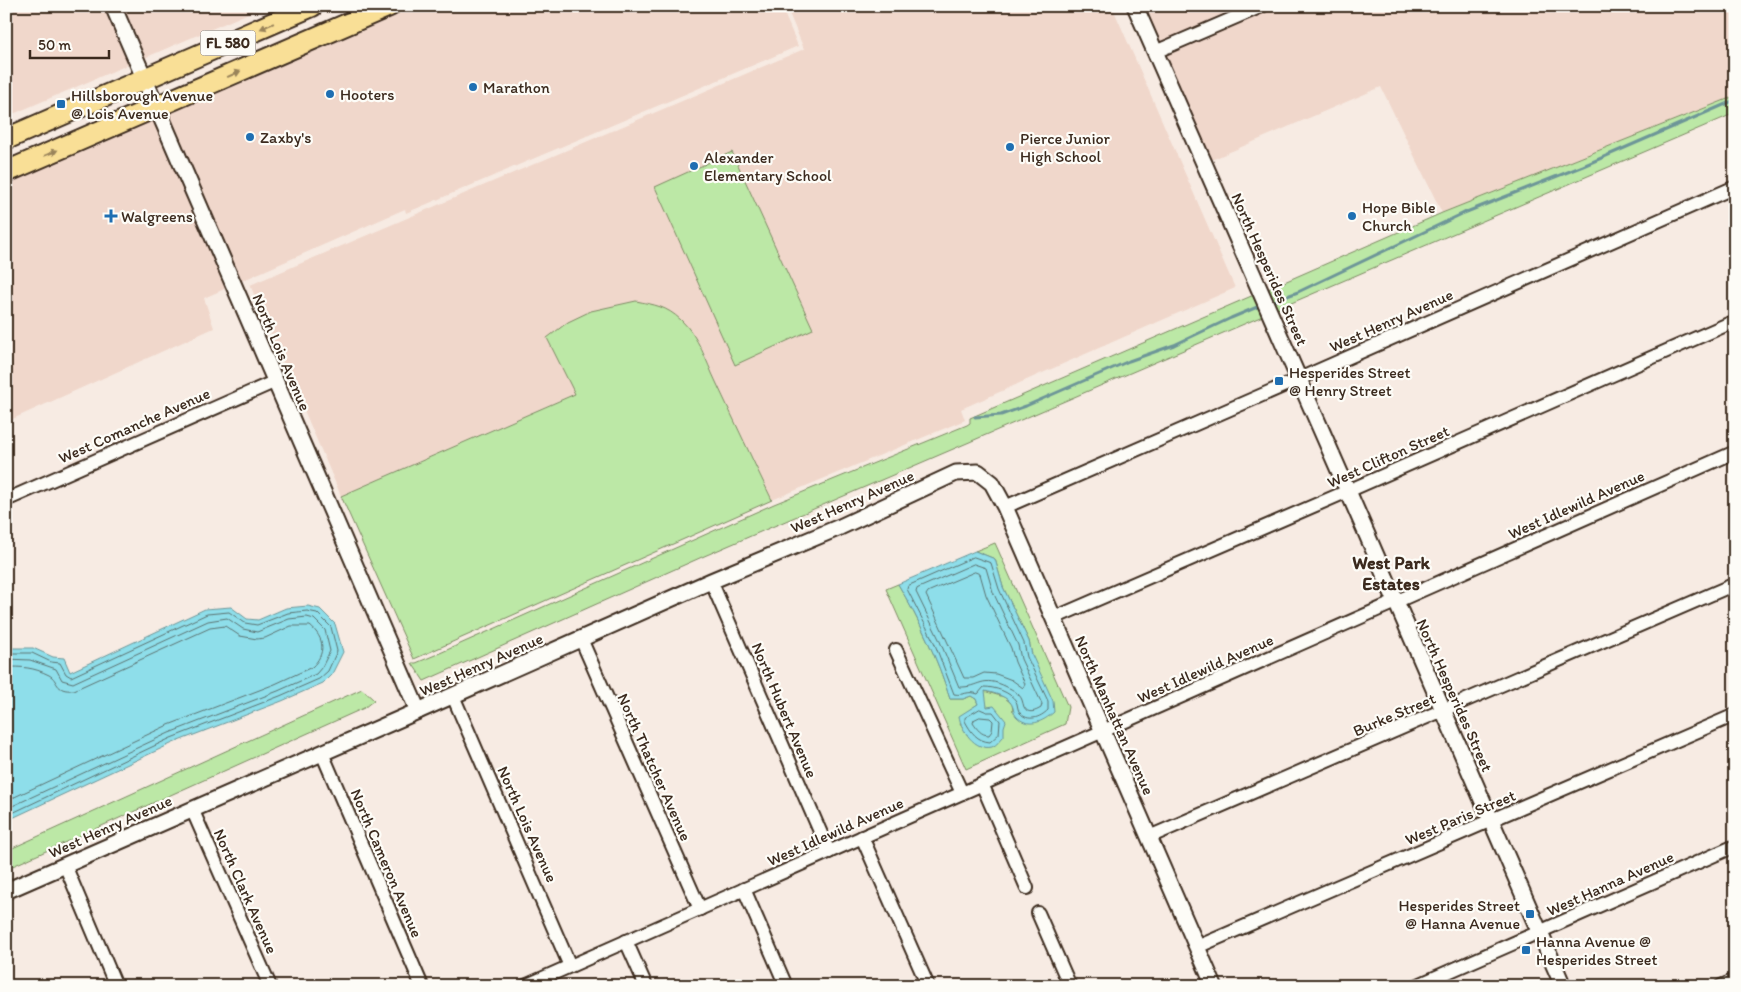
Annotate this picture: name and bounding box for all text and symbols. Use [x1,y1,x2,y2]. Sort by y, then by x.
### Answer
one-way arrow [260,22,274,30]
scale bar [30,28,109,60]
road number: FL 580 [200,30,256,56]
text: 50 m [38,36,71,54]
one-way arrow [227,69,241,77]
place label: Marathon [483,78,550,97]
marker: Marathon [467,81,479,93]
place label: Hooters [340,85,394,104]
place label: Hillsborough Avenue @ Lois Avenue [71,86,213,123]
marker: Hooters [324,88,336,100]
marker: Hillsborough Avenue @ Lois Avenue [55,98,67,110]
place label: Zaxby's [260,128,311,147]
place label: Pierce Junior High School [1020,129,1111,166]
marker: Zaxby's [244,131,256,143]
marker: Pierce Junior High School [1004,141,1016,153]
place label: Alexander Elementary School [704,148,832,185]
one-way arrow [44,149,58,157]
marker: Alexander Elementary School [688,160,700,172]
street label: North Hesperides Street [1227,190,1312,349]
place label: Hope Bible Church [1362,198,1436,235]
place label: Walgreens [121,207,193,226]
marker: Walgreens [105,210,117,222]
marker: Hope Bible Church [1346,210,1358,222]
street label: West Henry Avenue [1326,285,1456,356]
street label: North Lois Avenue [248,291,315,414]
place label: Hesperides Street @ Henry Street [1289,363,1411,400]
marker: Hesperides Street @ Henry Street [1273,375,1285,387]
street label: West Comanche Avenue [56,383,213,467]
street label: West Clifton Street [1324,421,1452,492]
street label: West Henry Avenue [787,466,917,537]
street label: West Idlewild Avenue [1505,466,1647,543]
district label: West Park Estates [1352,552,1431,595]
street label: North Hesperides Street [1412,616,1497,775]
street label: West Henry Avenue [416,629,546,700]
street label: West Idlewild Avenue [1134,630,1276,707]
street label: North Manhattan Avenue [1071,633,1158,798]
street label: North Hubert Avenue [747,640,822,781]
street label: Burke Street [1350,689,1438,740]
street label: North Thatcher Avenue [613,690,696,844]
street label: North Lois Avenue [493,763,562,886]
street label: North Cameron Avenue [347,786,426,940]
street label: West Paris Street [1402,786,1518,849]
street label: West Henry Avenue [45,791,175,862]
street label: West Idlewild Avenue [764,793,906,870]
street label: North Clark Avenue [209,826,282,957]
street label: West Hanna Avenue [1544,847,1677,920]
place label: Hesperides Street @ Hanna Avenue [1399,896,1520,933]
marker: Hesperides Street @ Hanna Avenue [1524,908,1536,920]
place label: Hanna Avenue @ Hesperides Street [1536,932,1658,969]
marker: Hanna Avenue @ Hesperides Street [1520,944,1532,956]

